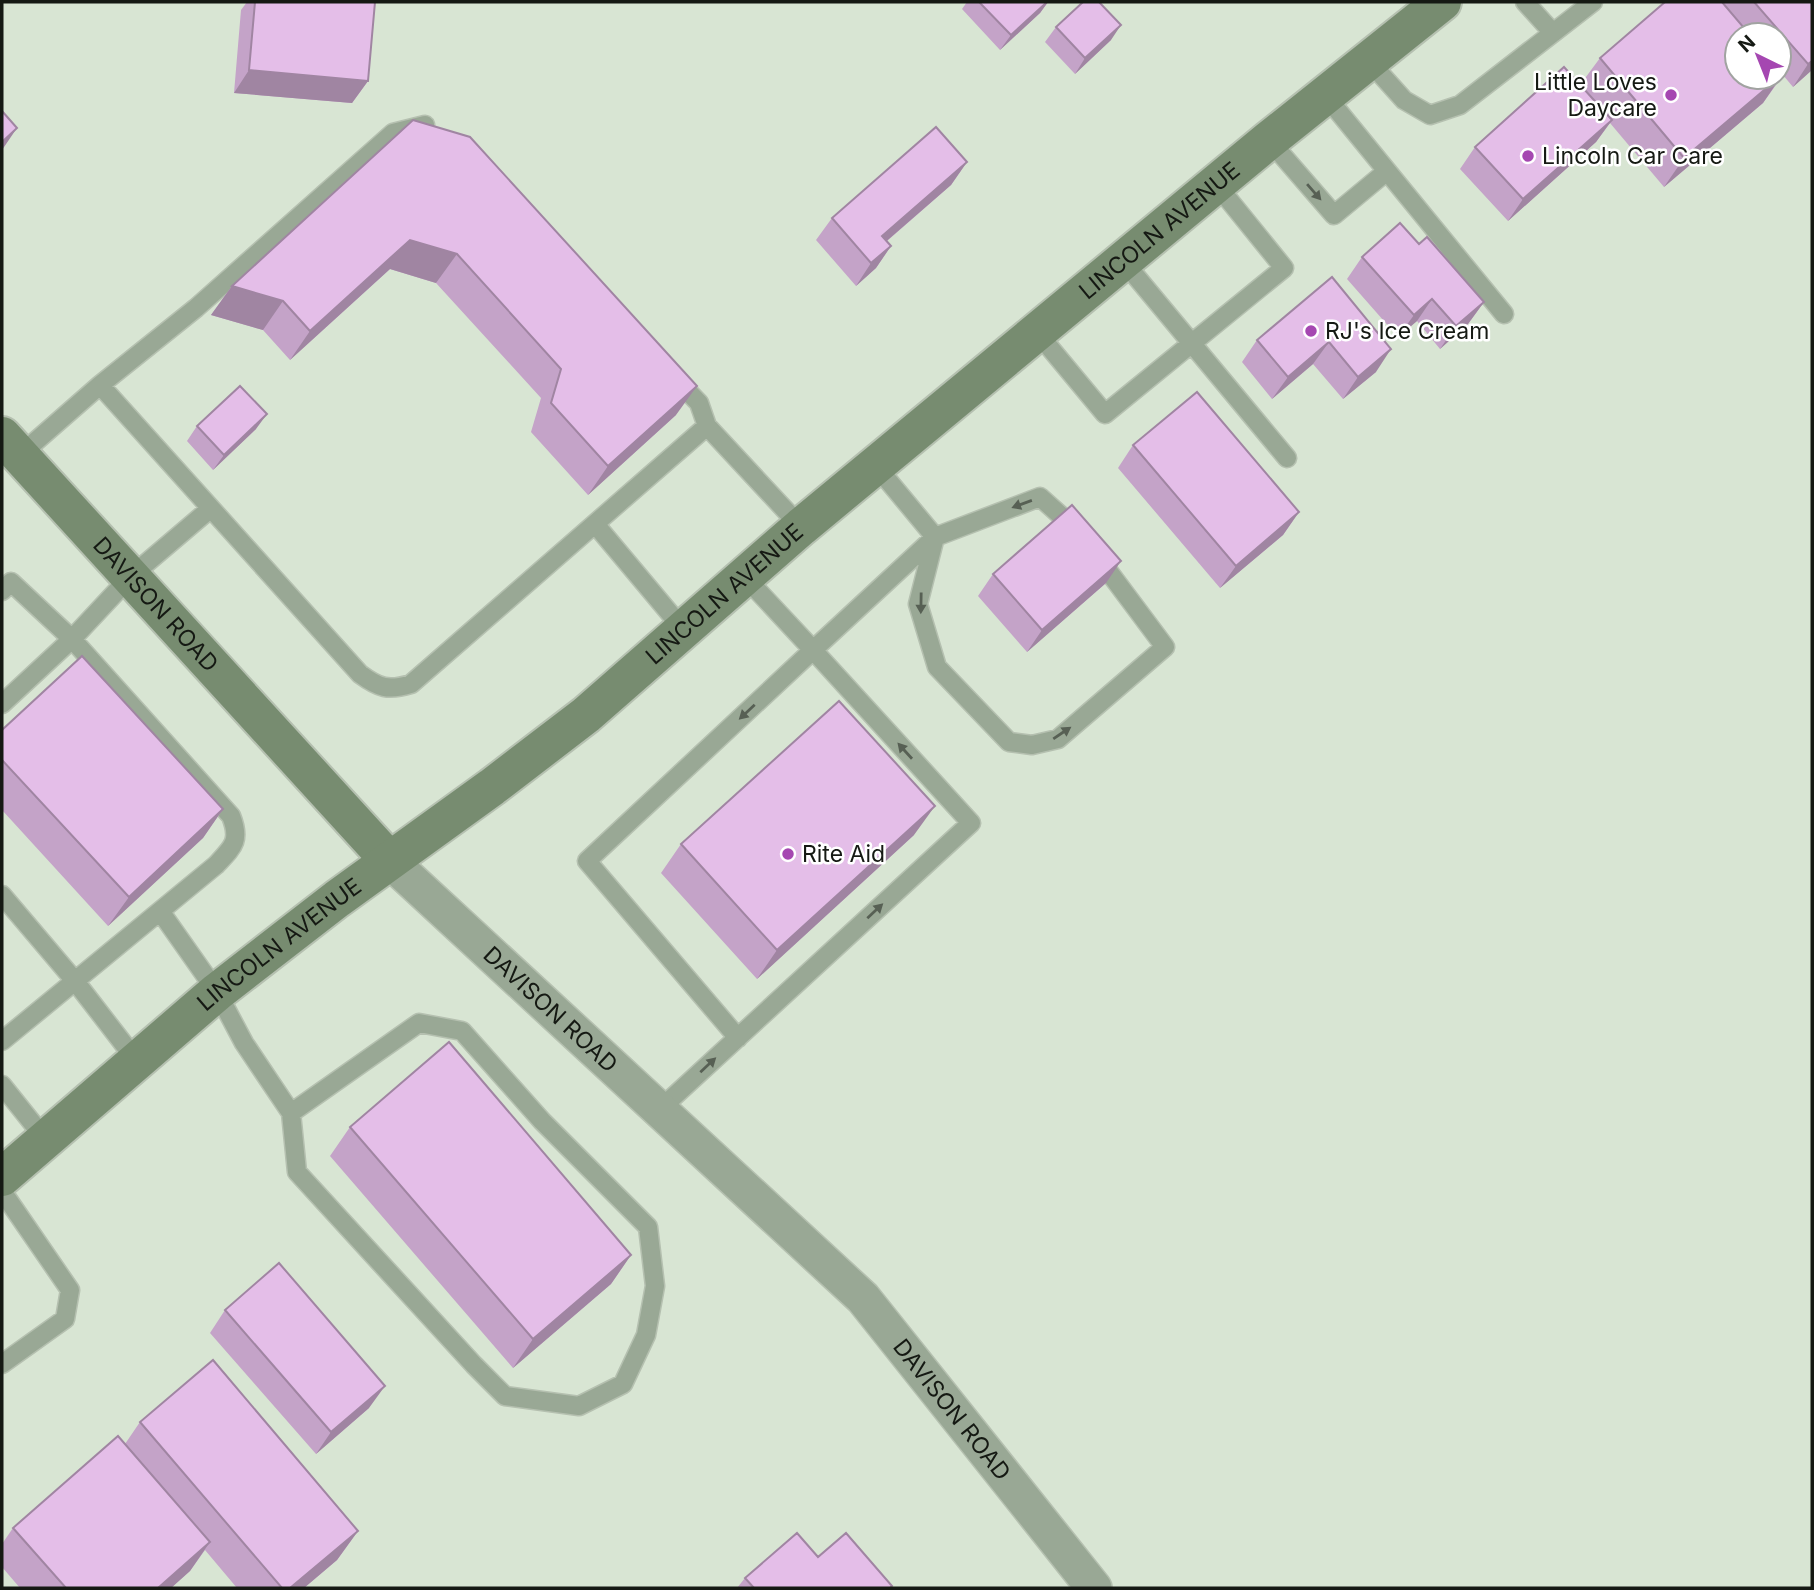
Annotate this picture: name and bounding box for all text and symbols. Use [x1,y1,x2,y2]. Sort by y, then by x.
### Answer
north arrow [1723,21,1793,91]
text: N [1734,31,1760,57]
place label: Little Loves Daycare [1534,68,1657,122]
marker: Little Loves Daycare [1663,87,1679,103]
place label: Lincoln Car Care [1542,142,1723,170]
marker: Lincoln Car Care [1520,148,1536,164]
street label: LINCOLN AVENUE [1074,156,1246,305]
one-way arrow [1306,183,1321,200]
place label: RJ's Ice Cream [1325,317,1489,345]
marker: RJ's Ice Cream [1303,323,1319,339]
one-way arrow [1011,499,1032,510]
street label: LINCOLN AVENUE [640,518,809,670]
street label: DAVISON ROAD [87,531,224,678]
one-way arrow [915,592,927,614]
one-way arrow [738,704,756,720]
one-way arrow [1052,727,1072,740]
one-way arrow [898,743,914,760]
place label: Rite Aid [802,840,885,868]
marker: Rite Aid [780,846,796,862]
street label: LINCOLN AVENUE [191,872,367,1017]
one-way arrow [866,903,884,919]
street label: DAVISON ROAD [478,941,623,1078]
one-way arrow [699,1058,716,1074]
street label: DAVISON ROAD [887,1333,1017,1486]

